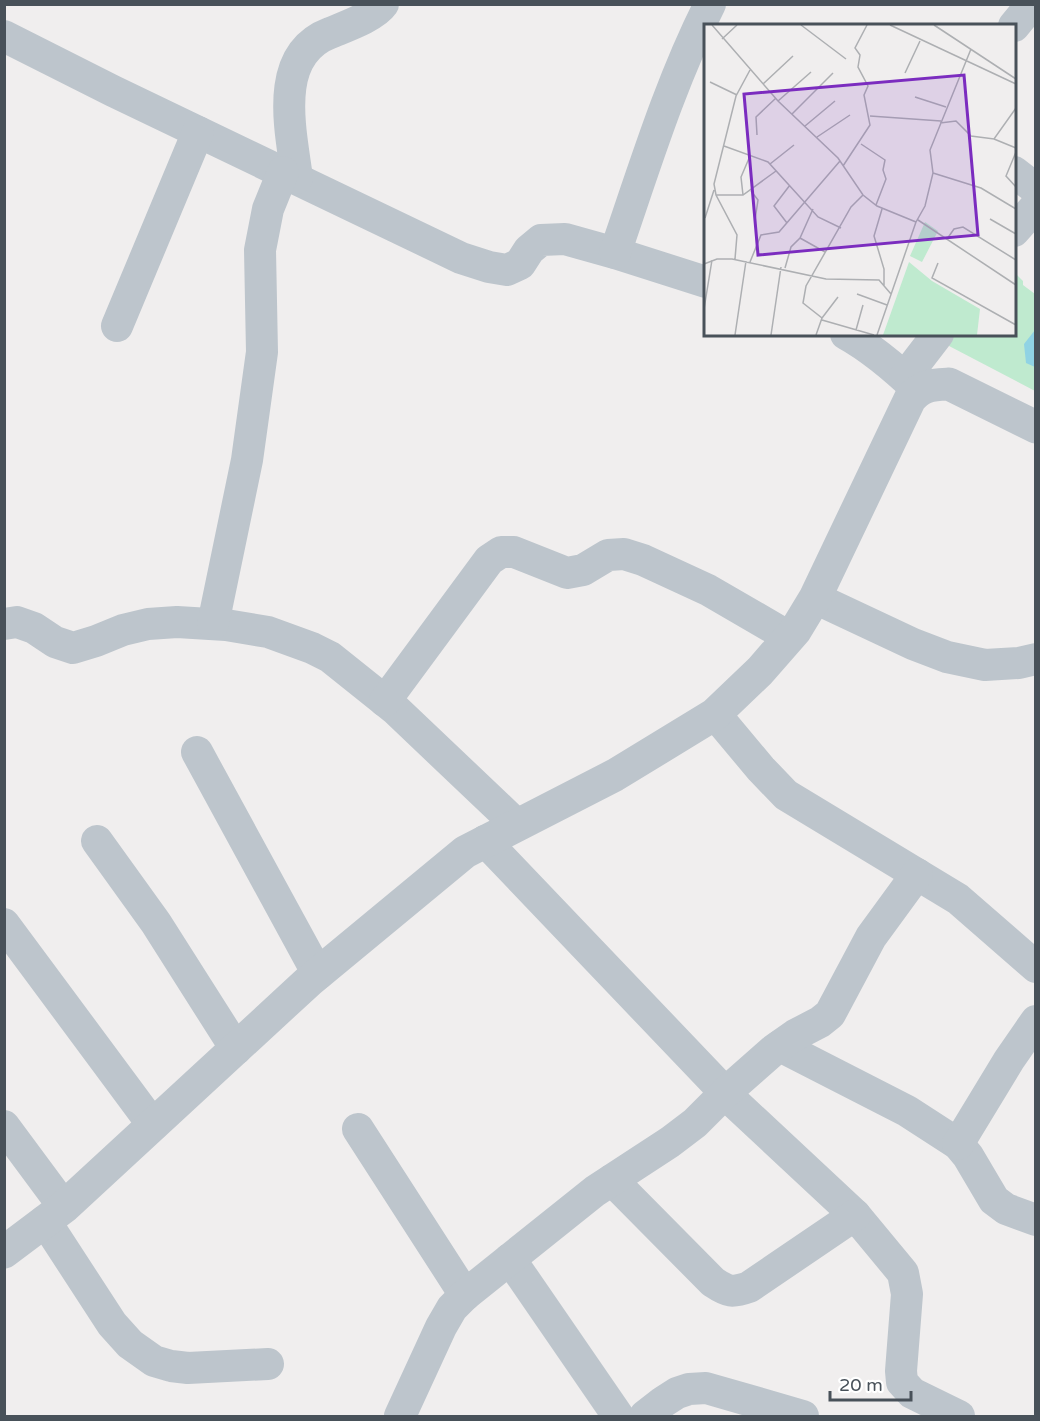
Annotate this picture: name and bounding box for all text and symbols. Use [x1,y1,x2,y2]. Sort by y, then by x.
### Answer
inset map [704,24,1016,336]
scale bar [830,1364,911,1402]
text: 20 m [839,1374,883,1396]

